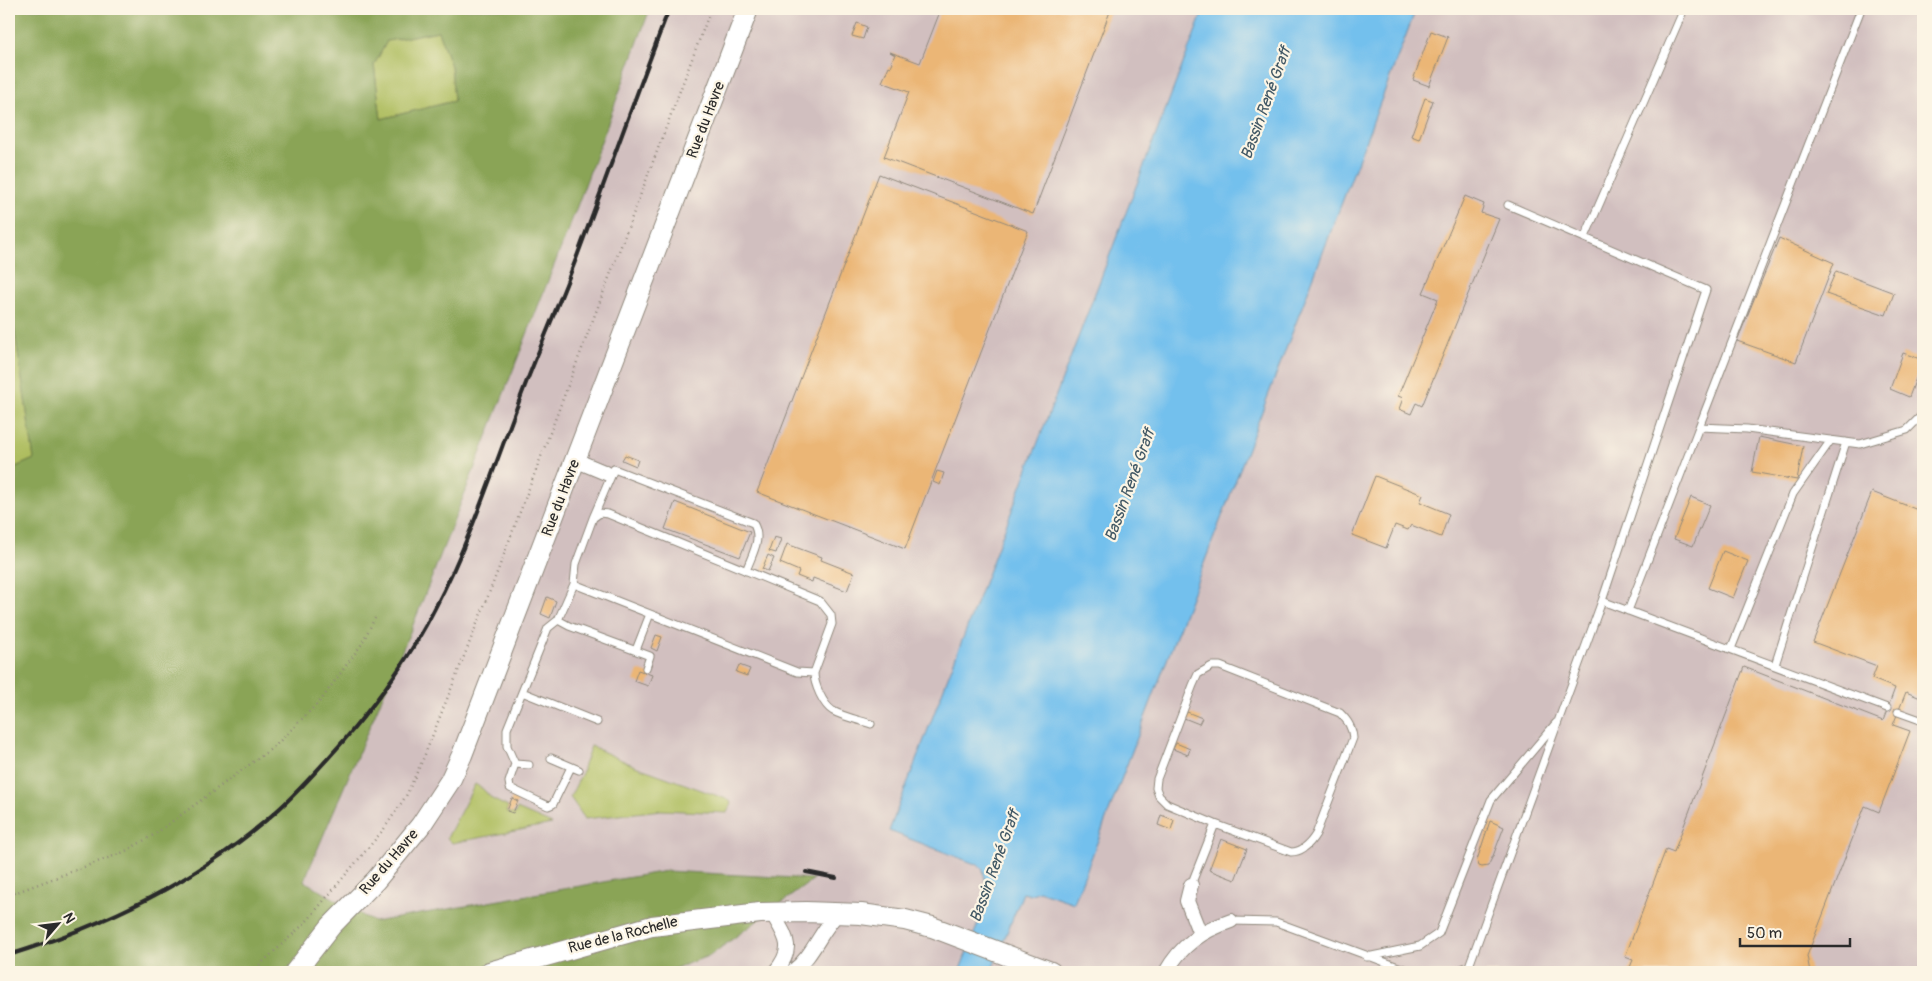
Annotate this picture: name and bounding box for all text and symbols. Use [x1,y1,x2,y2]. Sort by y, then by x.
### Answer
water label: Bassin René Graff [1236,42,1296,162]
street label: Rue du Havre [683,78,730,161]
water label: Bassin René Graff [1100,424,1160,544]
street label: Rue du Havre [538,456,585,539]
water label: Bassin René Graff [965,805,1025,925]
street label: Rue du Havre [355,825,423,899]
north arrow [32,898,82,948]
text: N [59,910,79,926]
street label: Rue de la Rochelle [566,912,680,958]
scale bar [1740,916,1850,948]
text: 50 m [1747,924,1782,943]

